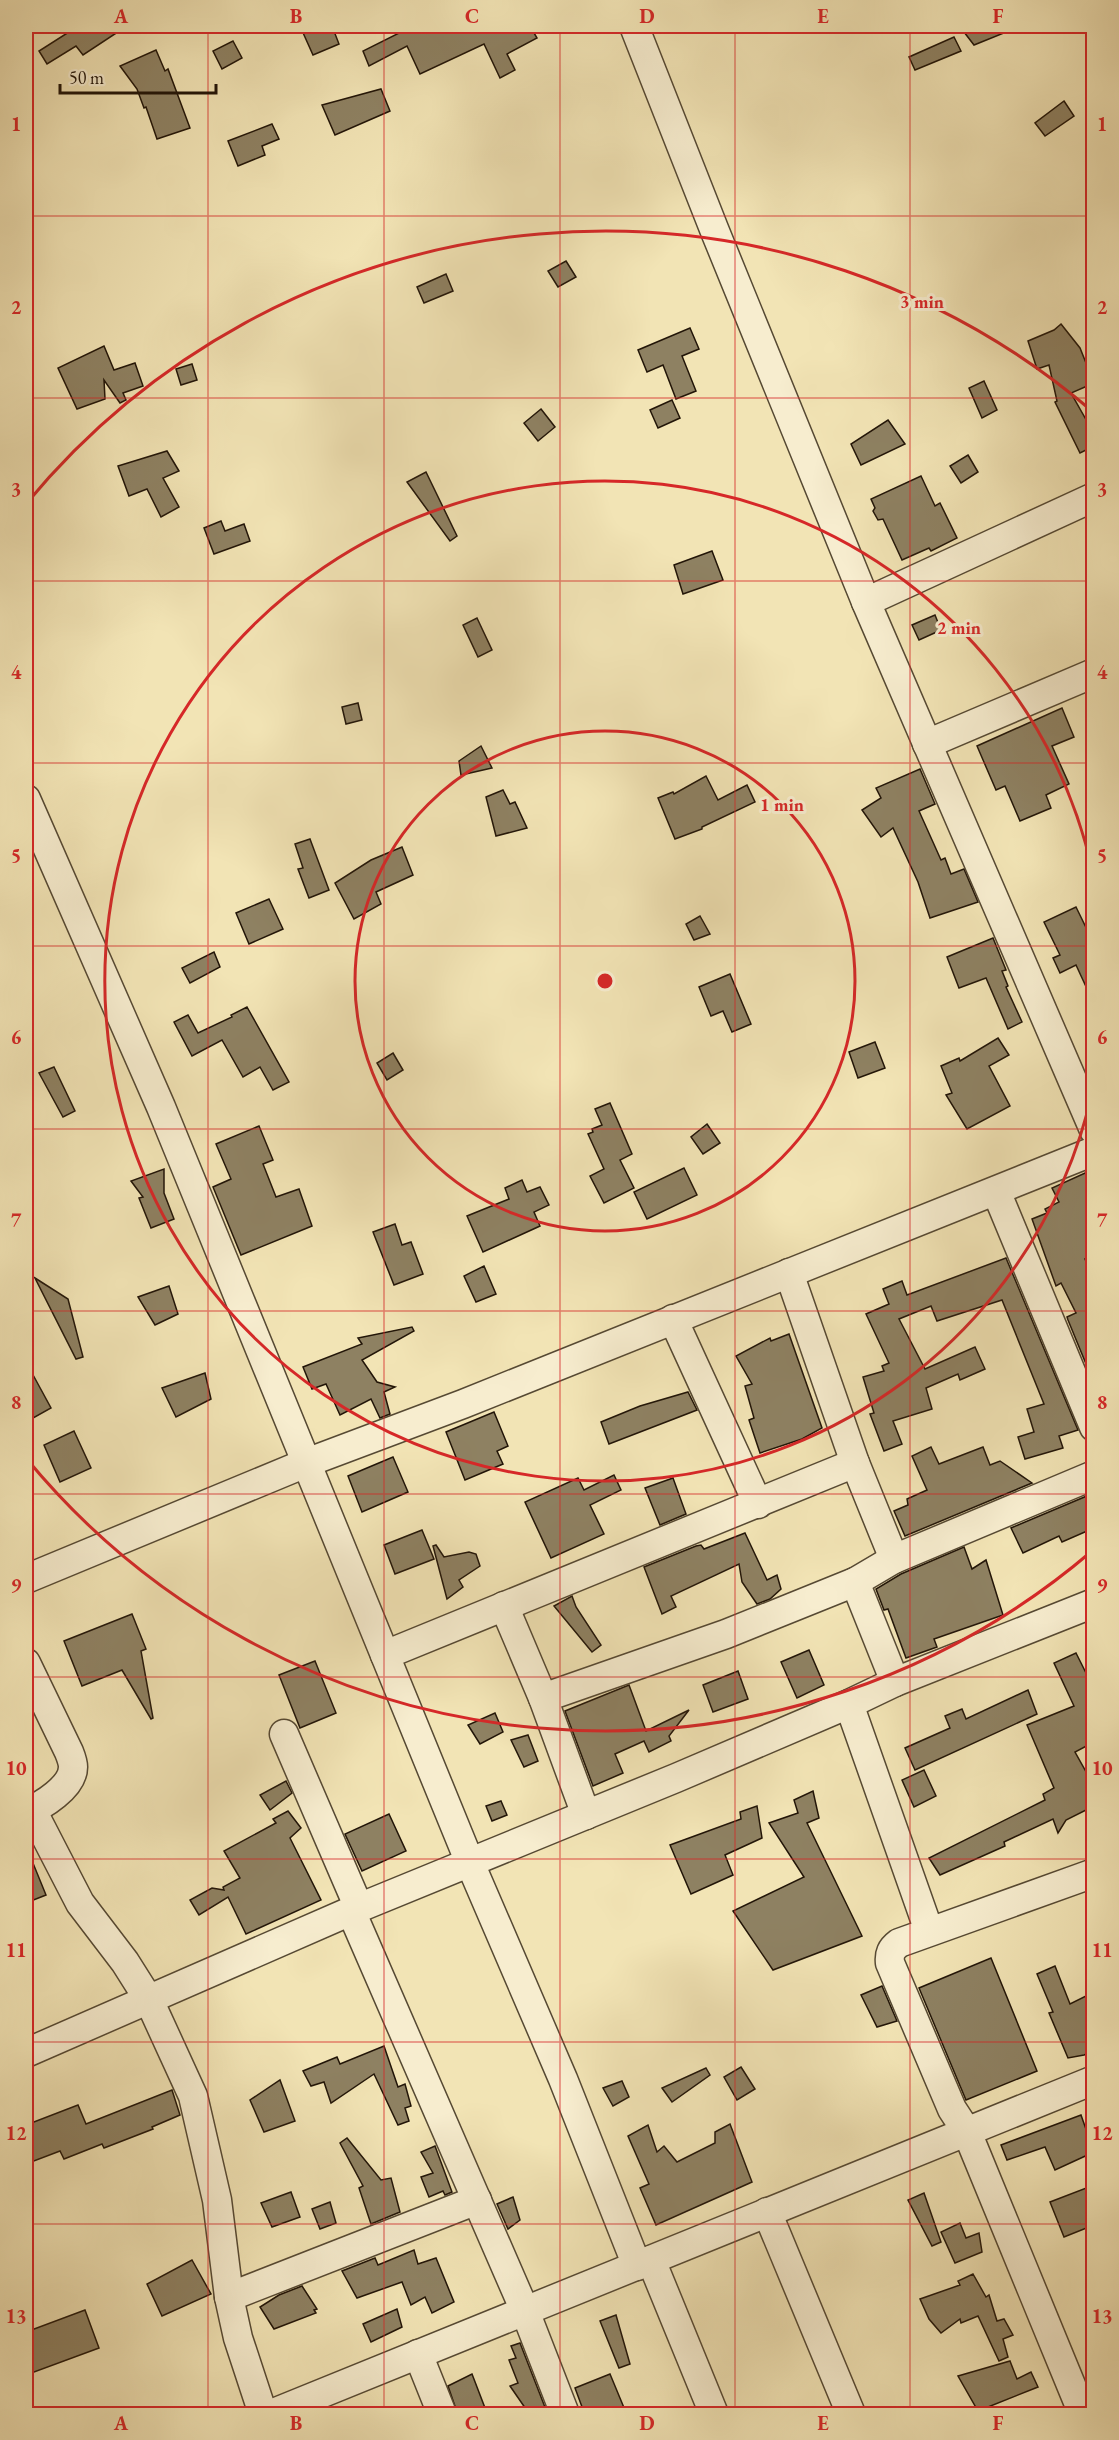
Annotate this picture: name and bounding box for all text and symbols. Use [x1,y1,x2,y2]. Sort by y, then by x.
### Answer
text: A [113,3,129,29]
text: B [290,3,302,29]
text: C [465,3,479,29]
text: D [639,3,655,29]
text: E [817,3,829,29]
text: F [993,3,1004,29]
scale bar [60,57,216,95]
text: 50 m [69,66,104,89]
text: 1 [11,111,21,137]
text: 1 [1097,111,1107,137]
text: 3 min [900,290,944,313]
text: 2 [11,294,22,320]
text: 2 [1097,294,1108,320]
text: 3 [11,476,21,502]
text: 3 [1097,476,1107,502]
text: 2 min [937,616,981,639]
text: 4 [11,659,22,685]
text: 4 [1097,659,1108,685]
text: 1 min [760,793,804,816]
text: 5 [11,842,21,868]
text: 5 [1097,842,1107,868]
centre of rings [595,971,615,991]
text: 6 [11,1024,22,1050]
text: 6 [1097,1024,1108,1050]
text: 7 [11,1207,22,1233]
text: 7 [1097,1207,1108,1233]
text: 8 [11,1389,21,1415]
text: 8 [1097,1389,1107,1415]
text: 9 [11,1572,22,1598]
text: 9 [1097,1572,1108,1598]
text: 10 [5,1755,27,1781]
text: 10 [1091,1755,1113,1781]
text: 11 [5,1937,27,1963]
text: 11 [1091,1937,1113,1963]
text: 12 [5,2120,27,2146]
text: 12 [1091,2120,1113,2146]
text: 13 [5,2303,27,2329]
text: 13 [1091,2303,1113,2329]
text: A [113,2410,129,2436]
text: B [290,2410,302,2436]
text: C [465,2410,479,2436]
text: D [639,2410,655,2436]
text: E [817,2410,829,2436]
text: F [993,2410,1004,2436]

